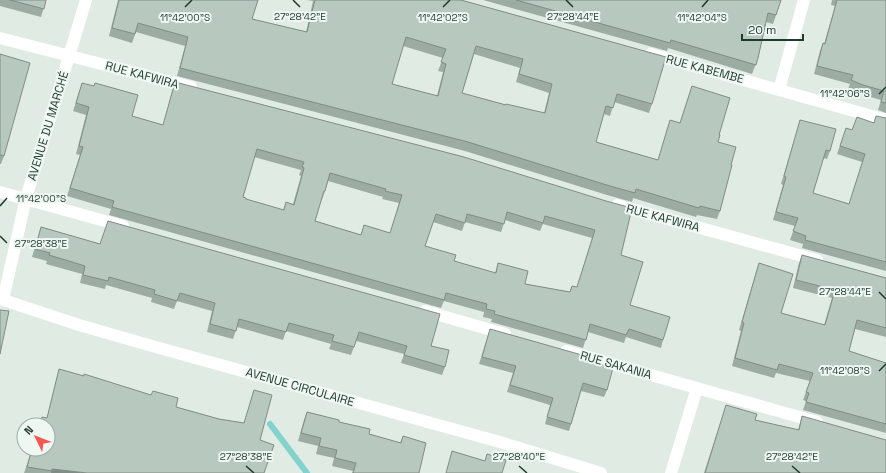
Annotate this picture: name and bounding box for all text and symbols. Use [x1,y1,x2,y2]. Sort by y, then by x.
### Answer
text: 27°28'42"E [274,10,326,23]
text: 27°28'44"E [547,10,599,23]
text: 11°42'00"S [160,11,210,24]
text: 11°42'02"S [418,11,468,24]
text: 11°42'04"S [677,11,727,24]
scale bar [742,16,803,42]
text: 20 m [748,22,776,38]
street label: RUE KABEMBE [664,51,746,87]
street label: RUE KAFWIRA [104,58,181,93]
street label: AVENUE DU MARCHÉ [24,69,72,183]
text: 11°42'06"S [820,87,870,100]
text: 11°42'00"S [16,192,66,205]
street label: RUE KAFWIRA [625,201,702,236]
text: 27°28'38"E [15,237,68,250]
text: 27°28'44"E [819,285,871,298]
street label: RUE SAKANIA [578,347,654,383]
street label: AVENUE CIRCULAIRE [244,364,356,410]
text: 11°42'08"S [820,364,870,377]
north arrow [16,417,56,457]
text: N [21,423,36,438]
text: 27°28'38"E [220,450,273,463]
text: 27°28'40"E [493,450,546,463]
text: 27°28'42"E [766,450,818,463]

